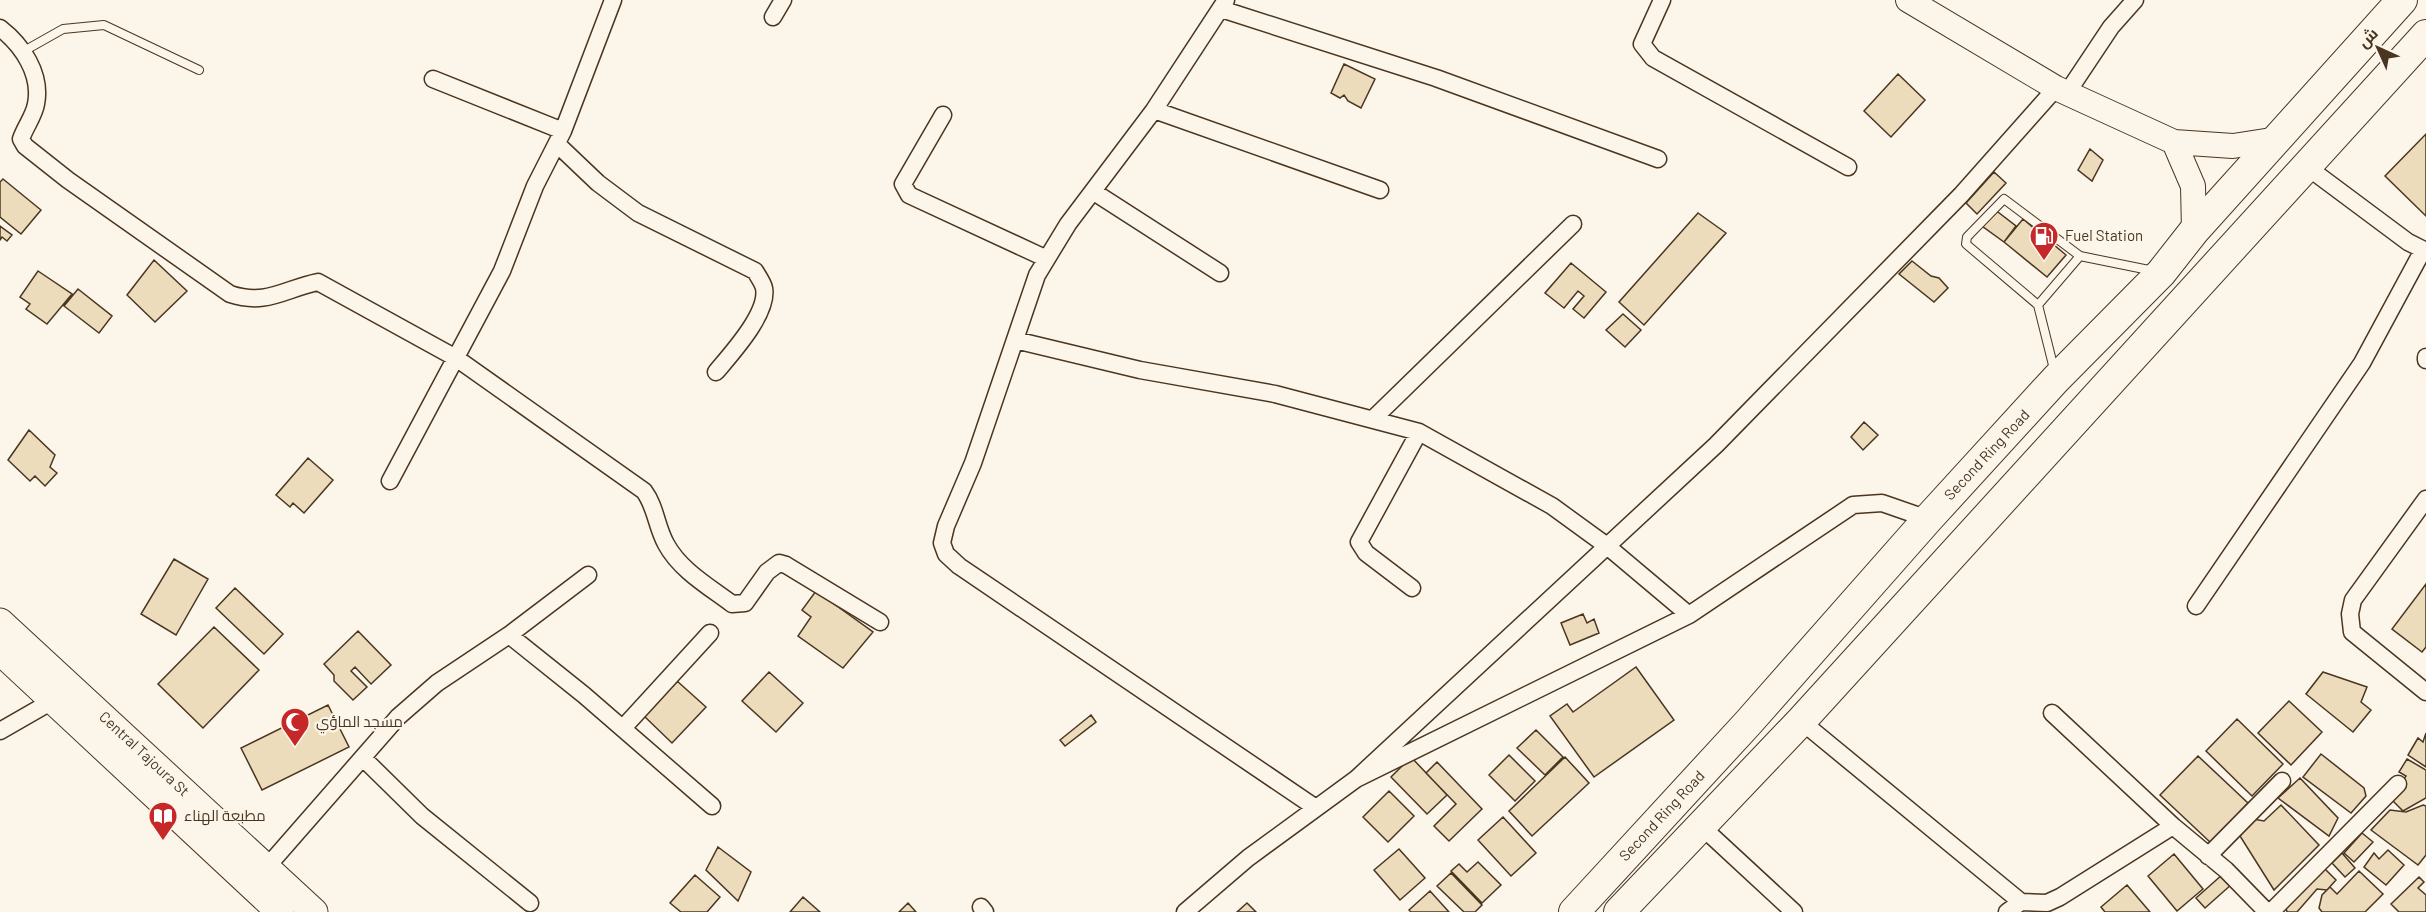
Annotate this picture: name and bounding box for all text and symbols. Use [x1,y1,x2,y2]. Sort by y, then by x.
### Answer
north arrow [2348,18,2408,78]
text: ش [2353,23,2382,52]
fuel station icon: Fuel Station [2028,220,2060,262]
place label: Fuel Station [2065,226,2143,244]
street label: Second Ring Road [1940,405,2033,503]
mosque icon: مسجد الماؤي [279,706,311,748]
street label: Central Tajoura St [96,707,193,800]
place label: مسجد الماؤي [316,712,403,734]
street label: Second Ring Road [1615,766,1708,864]
library icon: مطبعة الهناء [147,800,179,842]
place label: مطبعة الهناء [184,806,266,826]

